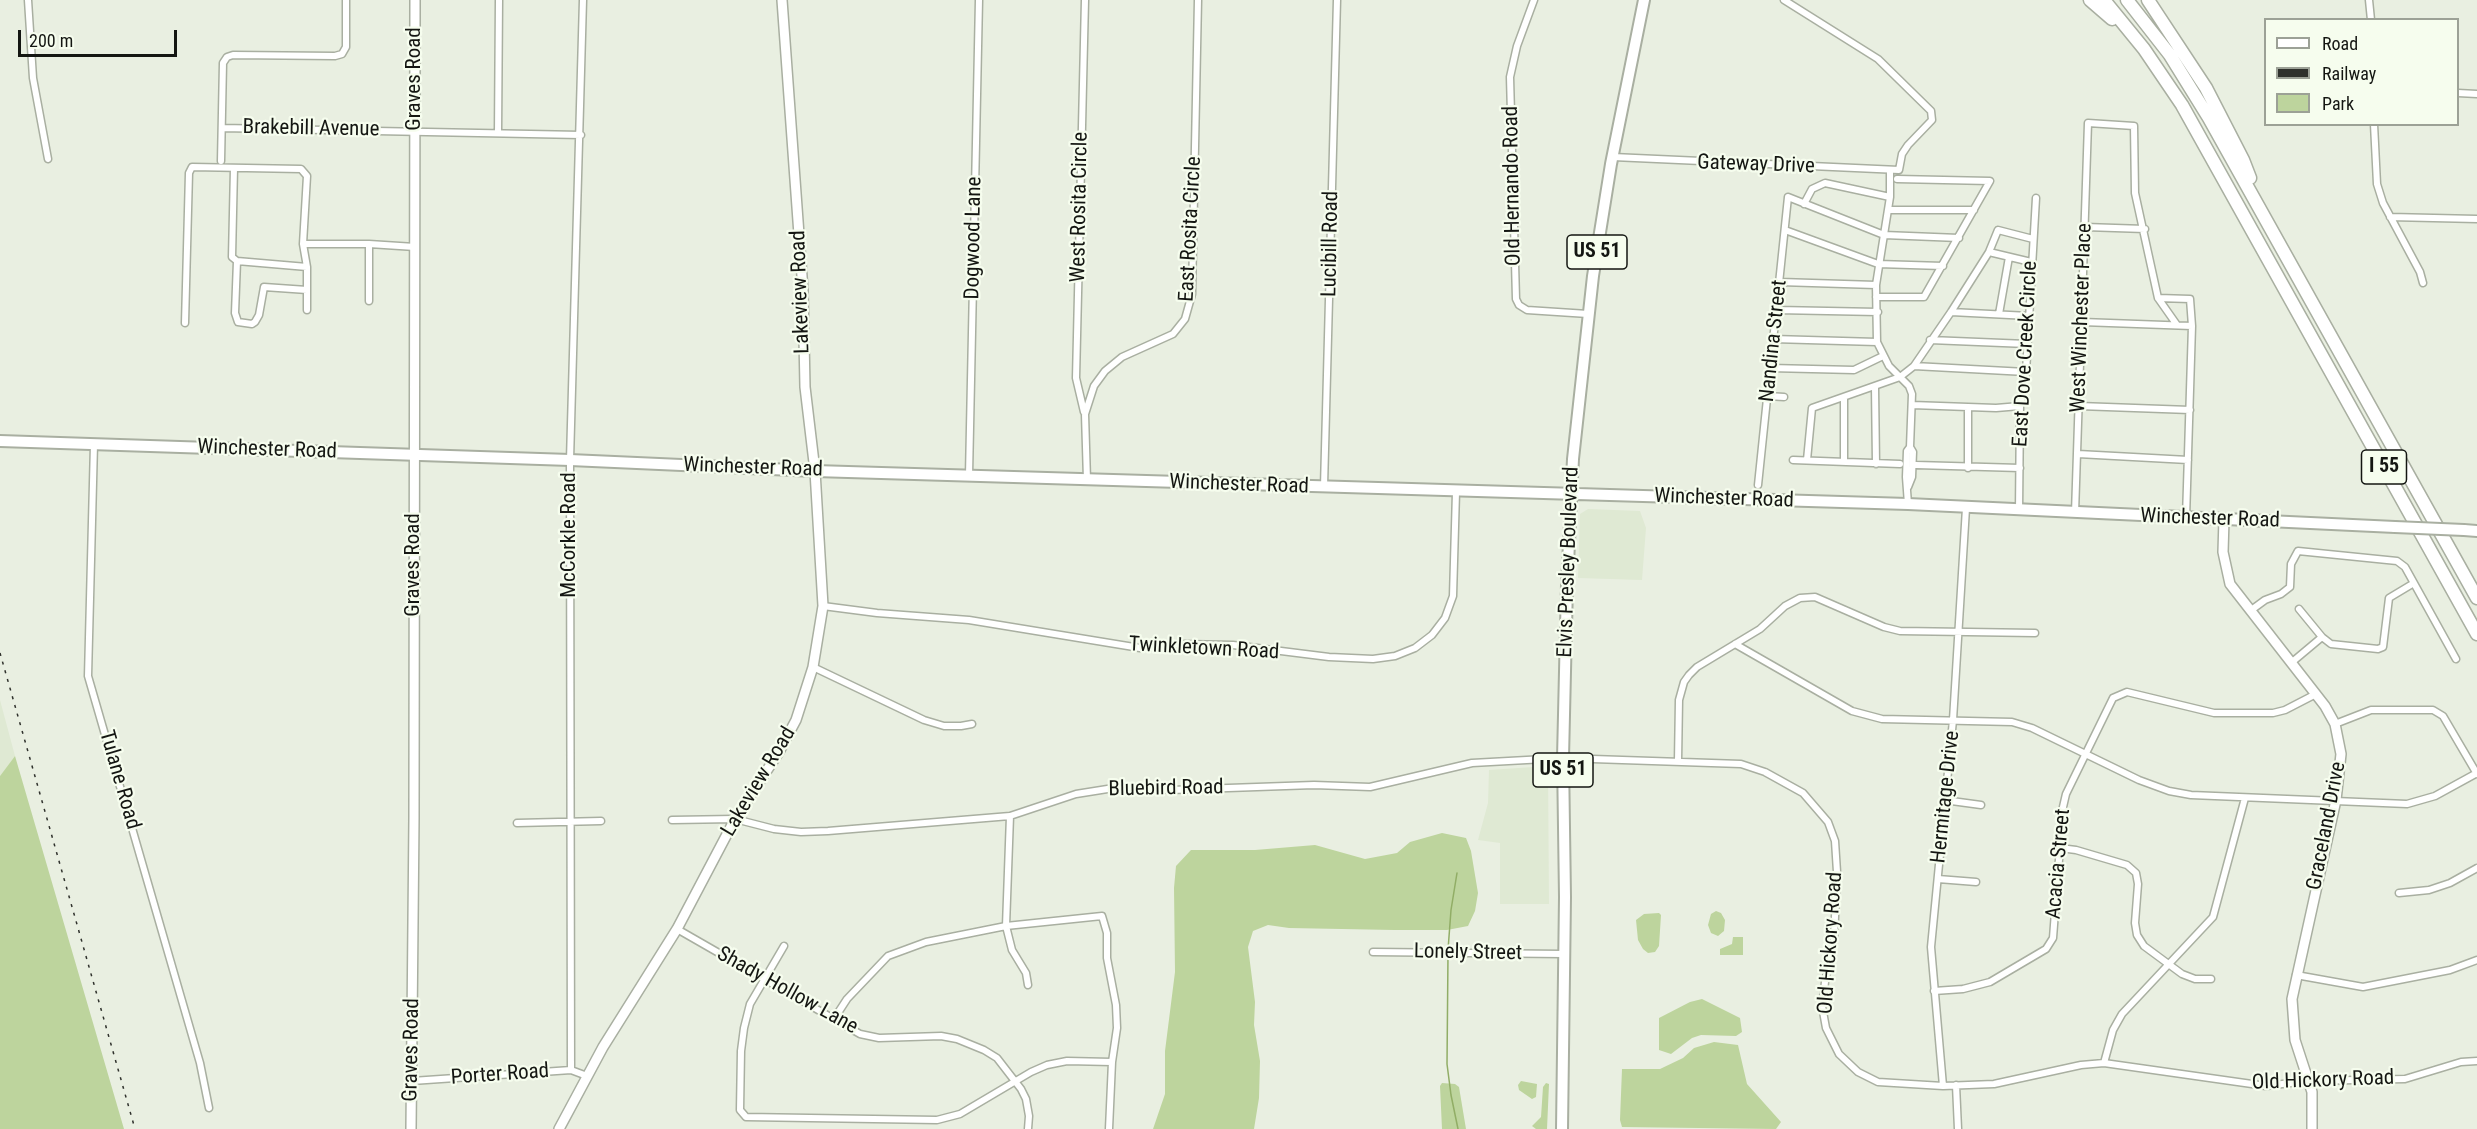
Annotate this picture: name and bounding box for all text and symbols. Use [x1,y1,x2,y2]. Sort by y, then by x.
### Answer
scale bar [21,18,180,56]
legend [2264,18,2459,126]
street label: Graves Road [402,27,428,131]
text: 200 m [29,30,73,51]
text: Road [2322,33,2358,54]
text: Railway [2322,63,2376,84]
text: Park [2322,93,2354,114]
street label: Old Hernando Road [1499,106,1527,266]
street label: Brakebill Avenue [242,115,380,143]
street label: West Rosita Circle [1066,131,1094,283]
street label: Gateway Drive [1697,150,1815,180]
street label: East Rosita Circle [1175,156,1207,302]
street label: Dogwood Lane [960,176,988,300]
street label: Lucibill Road [1317,191,1345,297]
street label: West Winchester Place [2066,223,2098,413]
street label: Lakeview Road [786,230,816,354]
road number: US 51 [1567,235,1627,269]
street label: East Dove Creek Circle [2009,260,2043,448]
street label: Nandina Street [1755,279,1793,403]
street label: Winchester Road [197,435,337,465]
road number: I 55 [2362,450,2406,484]
street label: Winchester Road [683,453,823,483]
street label: Elvis Presley Boulevard [1553,466,1585,658]
street label: Winchester Road [1169,470,1309,500]
street label: McCorkle Road [557,472,583,598]
street label: Winchester Road [1654,484,1794,514]
street label: Winchester Road [2140,504,2280,534]
street label: Graves Road [401,513,427,617]
street label: Twinkletown Road [1128,632,1280,666]
street label: Lakeview Road [716,723,802,841]
street label: Tulane Road [93,728,145,832]
street label: Hermitage Drive [1927,730,1965,864]
road number: US 51 [1533,753,1593,787]
street label: Graceland Drive [2302,760,2352,892]
street label: Bluebird Road [1108,775,1224,803]
street label: Acacia Street [2042,808,2076,920]
street label: Old Hickory Road [1813,871,1849,1015]
street label: Lonely Street [1414,939,1522,967]
street label: Shady Hollow Lane [712,942,862,1040]
street label: Graves Road [398,998,426,1102]
street label: Porter Road [450,1059,550,1091]
street label: Old Hickory Road [2251,1066,2395,1096]

